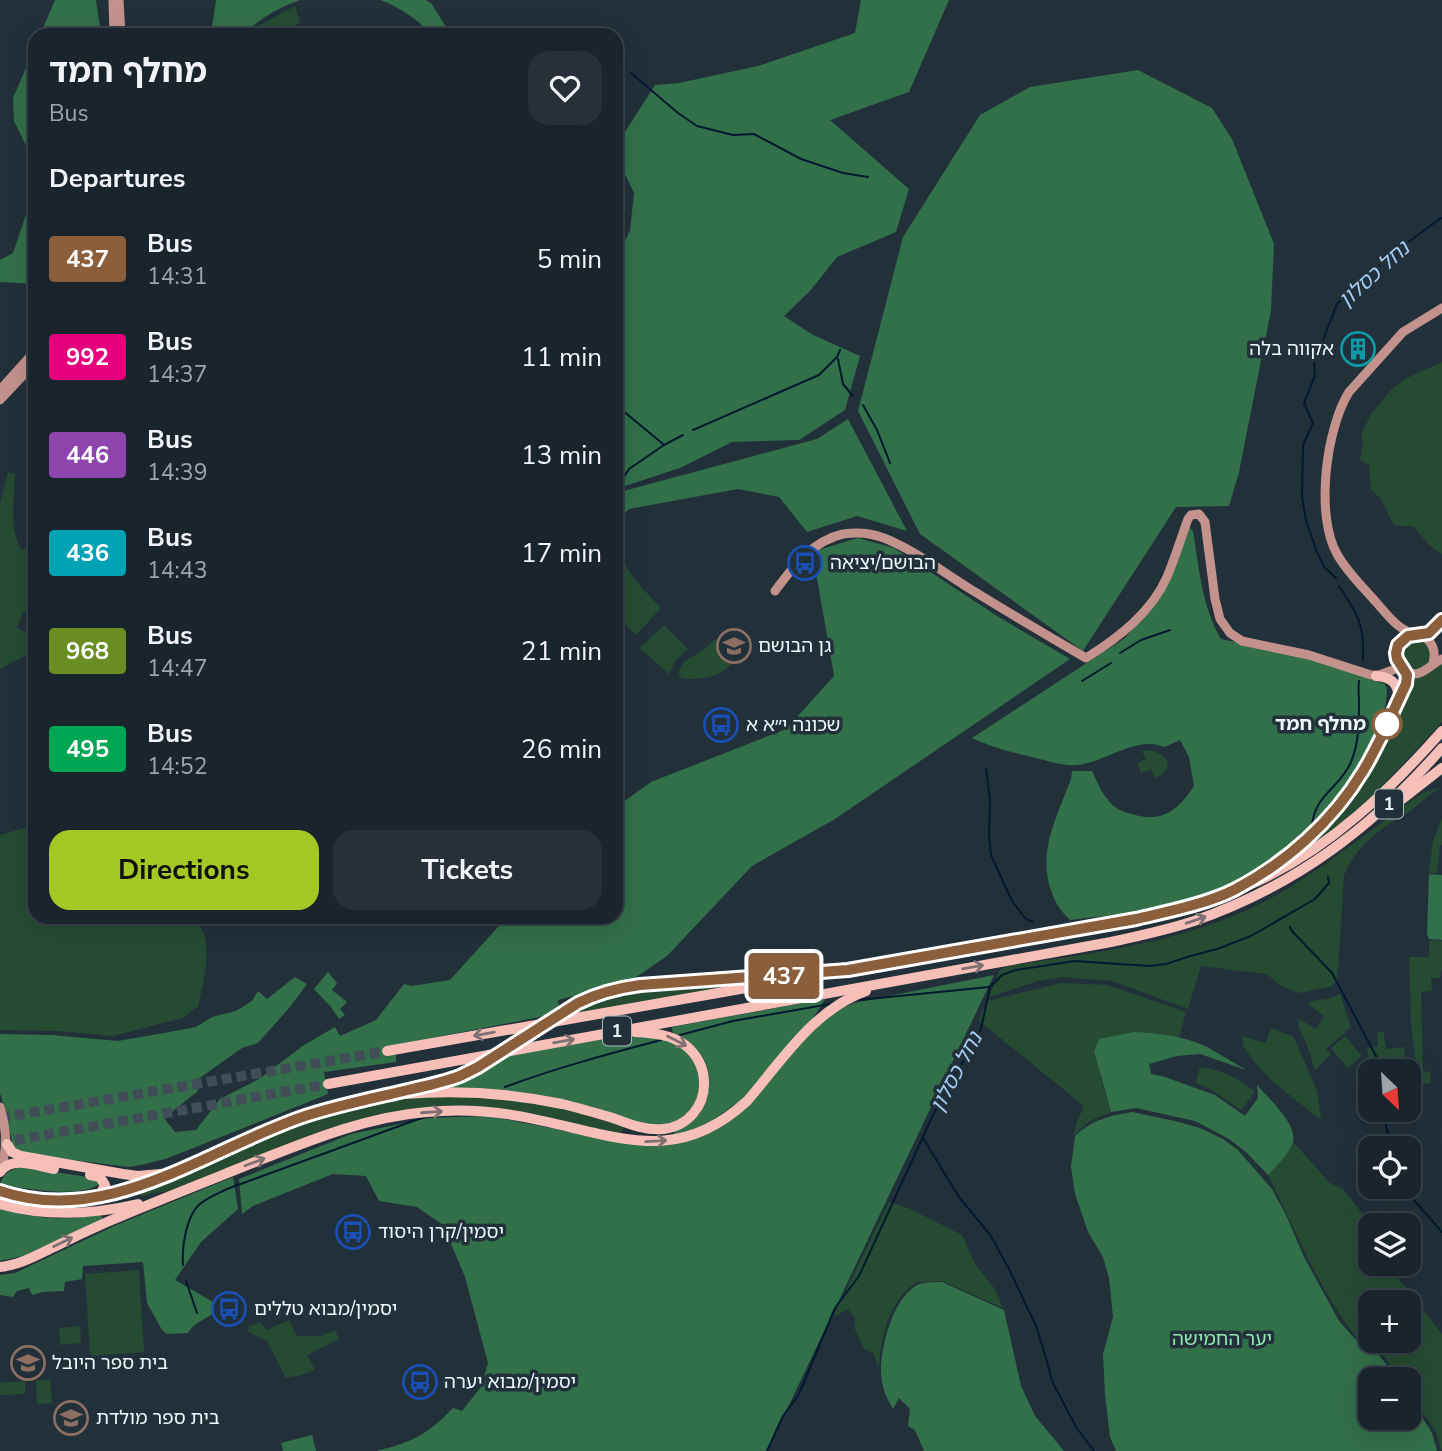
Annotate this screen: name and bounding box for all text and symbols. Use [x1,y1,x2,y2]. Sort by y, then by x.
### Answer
text: מחלף חמד [49,49,207,94]
button: heart [528,51,602,125]
text: Bus [49,98,89,129]
text: Departures [49,161,185,196]
text: Bus [147,226,193,261]
water label: נחל כסלון [1333,233,1417,313]
text: 5 min [537,242,602,277]
text: 437 [66,243,109,275]
text: 14:31 [147,261,207,292]
text: Bus [147,324,193,359]
building icon: אקווה בלה [1339,330,1377,368]
place label: אקווה בלה [1249,336,1334,362]
text: 11 min [521,340,602,375]
text: 992 [66,341,109,373]
text: 14:37 [147,359,207,390]
text: Bus [147,422,193,457]
text: 13 min [521,438,602,473]
text: 446 [66,439,109,471]
text: 14:39 [147,457,207,488]
text: Bus [147,520,193,555]
text: 17 min [521,536,602,571]
text: 436 [66,537,109,569]
bus stop icon: הבושם/יציאה [786,544,824,582]
place label: הבושם/יציאה [830,550,936,576]
text: 14:43 [147,555,207,586]
text: Bus [147,618,193,653]
school or university icon: גן הבושם [715,627,753,665]
place label: גן הבושם [758,633,831,659]
text: 21 min [521,634,602,669]
text: 968 [66,635,109,667]
text: 14:47 [147,653,207,684]
bus stop icon: שכונה י״א א [702,706,740,744]
marker: מחלף חמד [1372,709,1402,739]
place label: מחלף חמד [1275,711,1366,737]
place label: שכונה י״א א [746,712,840,738]
text: Bus [147,716,193,751]
text: 26 min [521,732,602,767]
text: 495 [66,733,109,765]
text: 14:52 [147,751,207,782]
road number: 1 [1375,790,1403,818]
button: Directions [49,830,319,910]
button: Tickets [333,830,602,910]
one-way arrow [1184,913,1206,925]
line badge: 437 [744,953,824,999]
one-way arrow [962,959,984,973]
text: 437 [762,960,806,992]
road number: 1 [603,1016,631,1046]
water label: נחל כסלון [923,1026,990,1117]
one-way arrow [473,1028,496,1041]
one-way arrow [552,1034,575,1047]
one-way arrow [666,1035,686,1049]
north arrow [1358,1059,1421,1122]
map controls [1358,1059,1421,1430]
one-way arrow [420,1105,443,1118]
one-way arrow [645,1135,668,1148]
button: locate [1358,1136,1421,1199]
one-way arrow [243,1155,265,1168]
bus stop icon: יסמין/קרן היסוד [334,1213,372,1251]
button: layers [1358,1213,1421,1276]
place label: יסמין/קרן היסוד [378,1219,504,1245]
one-way arrow [52,1235,73,1249]
bus stop icon: יסמין/מבוא טללים [210,1290,248,1328]
button: + [1358,1290,1421,1353]
place label: יסמין/מבוא טללים [254,1296,397,1322]
park label: יער החמישה [1172,1326,1272,1352]
school or university icon: בית ספר היובל [9,1344,47,1382]
place label: בית ספר היובל [52,1350,168,1376]
bus stop icon: יסמין/מבוא יערה [401,1363,439,1401]
button: − [1358,1367,1421,1430]
place label: יסמין/מבוא יערה [444,1369,576,1395]
school or university icon: בית ספר מולדת [52,1399,90,1437]
place label: בית ספר מולדת [96,1405,220,1431]

